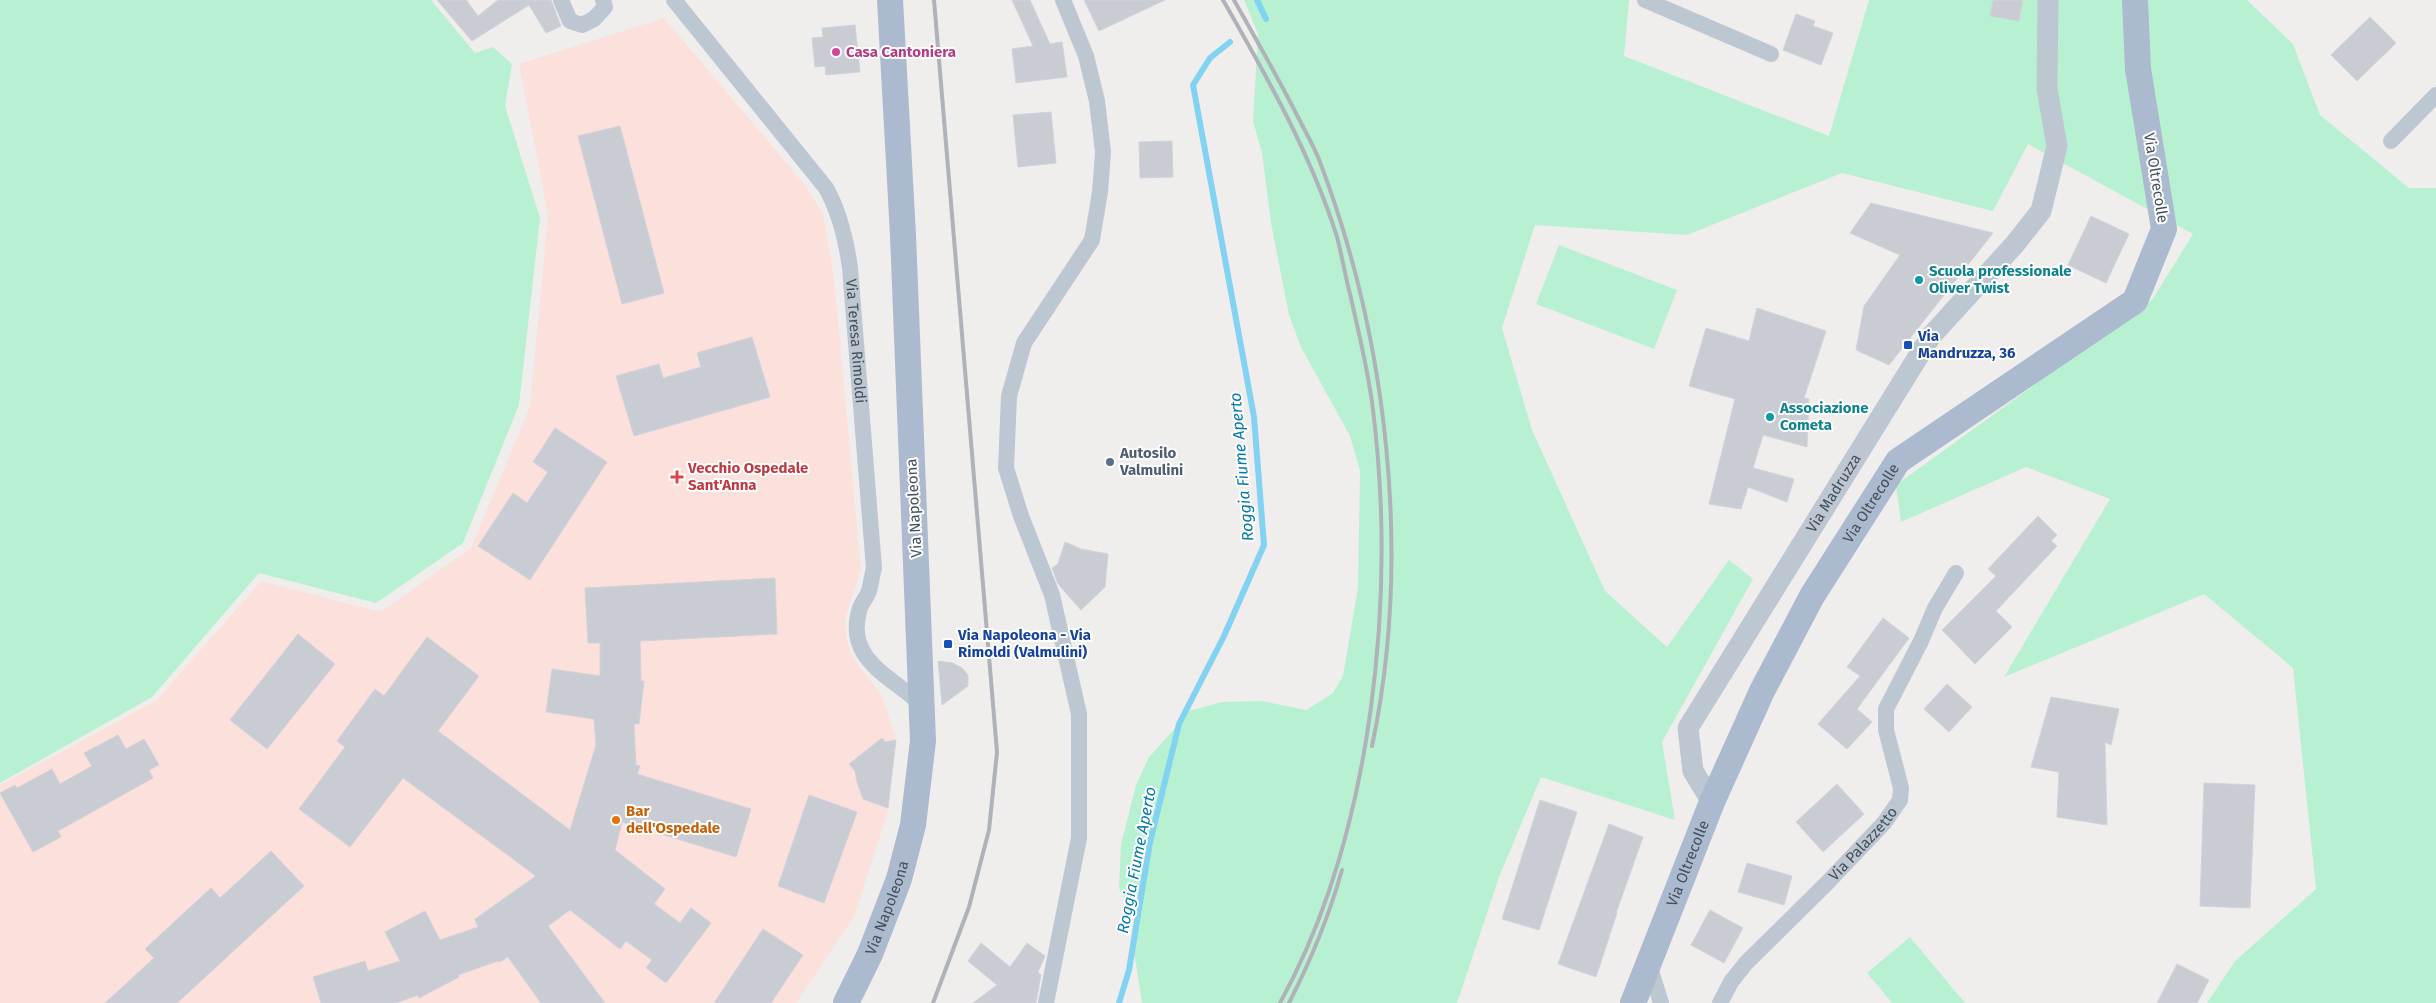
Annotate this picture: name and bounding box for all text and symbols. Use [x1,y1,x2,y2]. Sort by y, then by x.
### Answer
place label: Casa Cantoniera [846,43,956,61]
marker: Casa Cantoniera [830,46,842,58]
street label: Via Oltrecolle [2140,132,2172,224]
place label: Scuola professionale Oliver Twist [1929,262,2072,297]
marker: Scuola professionale Oliver Twist [1913,274,1925,286]
street label: Via Teresa Rimoldi [842,278,870,404]
place label: Via Mandruzza, 36 [1917,327,2016,362]
marker: Via Mandruzza, 36 [1902,339,1914,351]
water label: Roggia Fiume Aperto [1226,392,1257,542]
place label: Associazione Cometa [1779,399,1868,434]
marker: Associazione Cometa [1764,411,1776,423]
place label: Autosilo Valmulini [1119,444,1183,479]
street label: Via Madruzza [1802,450,1865,536]
marker: Autosilo Valmulini [1104,456,1116,468]
street label: Via Napoleona [902,458,926,558]
place label: Vecchio Ospedale Sant'Anna [687,459,808,494]
street label: Via Oltrecolle [1839,460,1903,547]
marker: Vecchio Ospedale Sant'Anna [670,470,684,484]
place label: Via Napoleona - Via Rimoldi (Valmulini) [957,626,1091,661]
marker: Via Napoleona - Via Rimoldi (Valmulini) [942,638,954,650]
water label: Roggia Fiume Aperto [1113,785,1160,935]
place label: Bar dell'Ospedale [626,802,720,837]
street label: Via Palazzetto [1825,804,1901,885]
marker: Bar dell'Ospedale [610,814,622,826]
street label: Via Oltrecolle [1663,818,1713,909]
street label: Via Napoleona [862,859,912,957]

